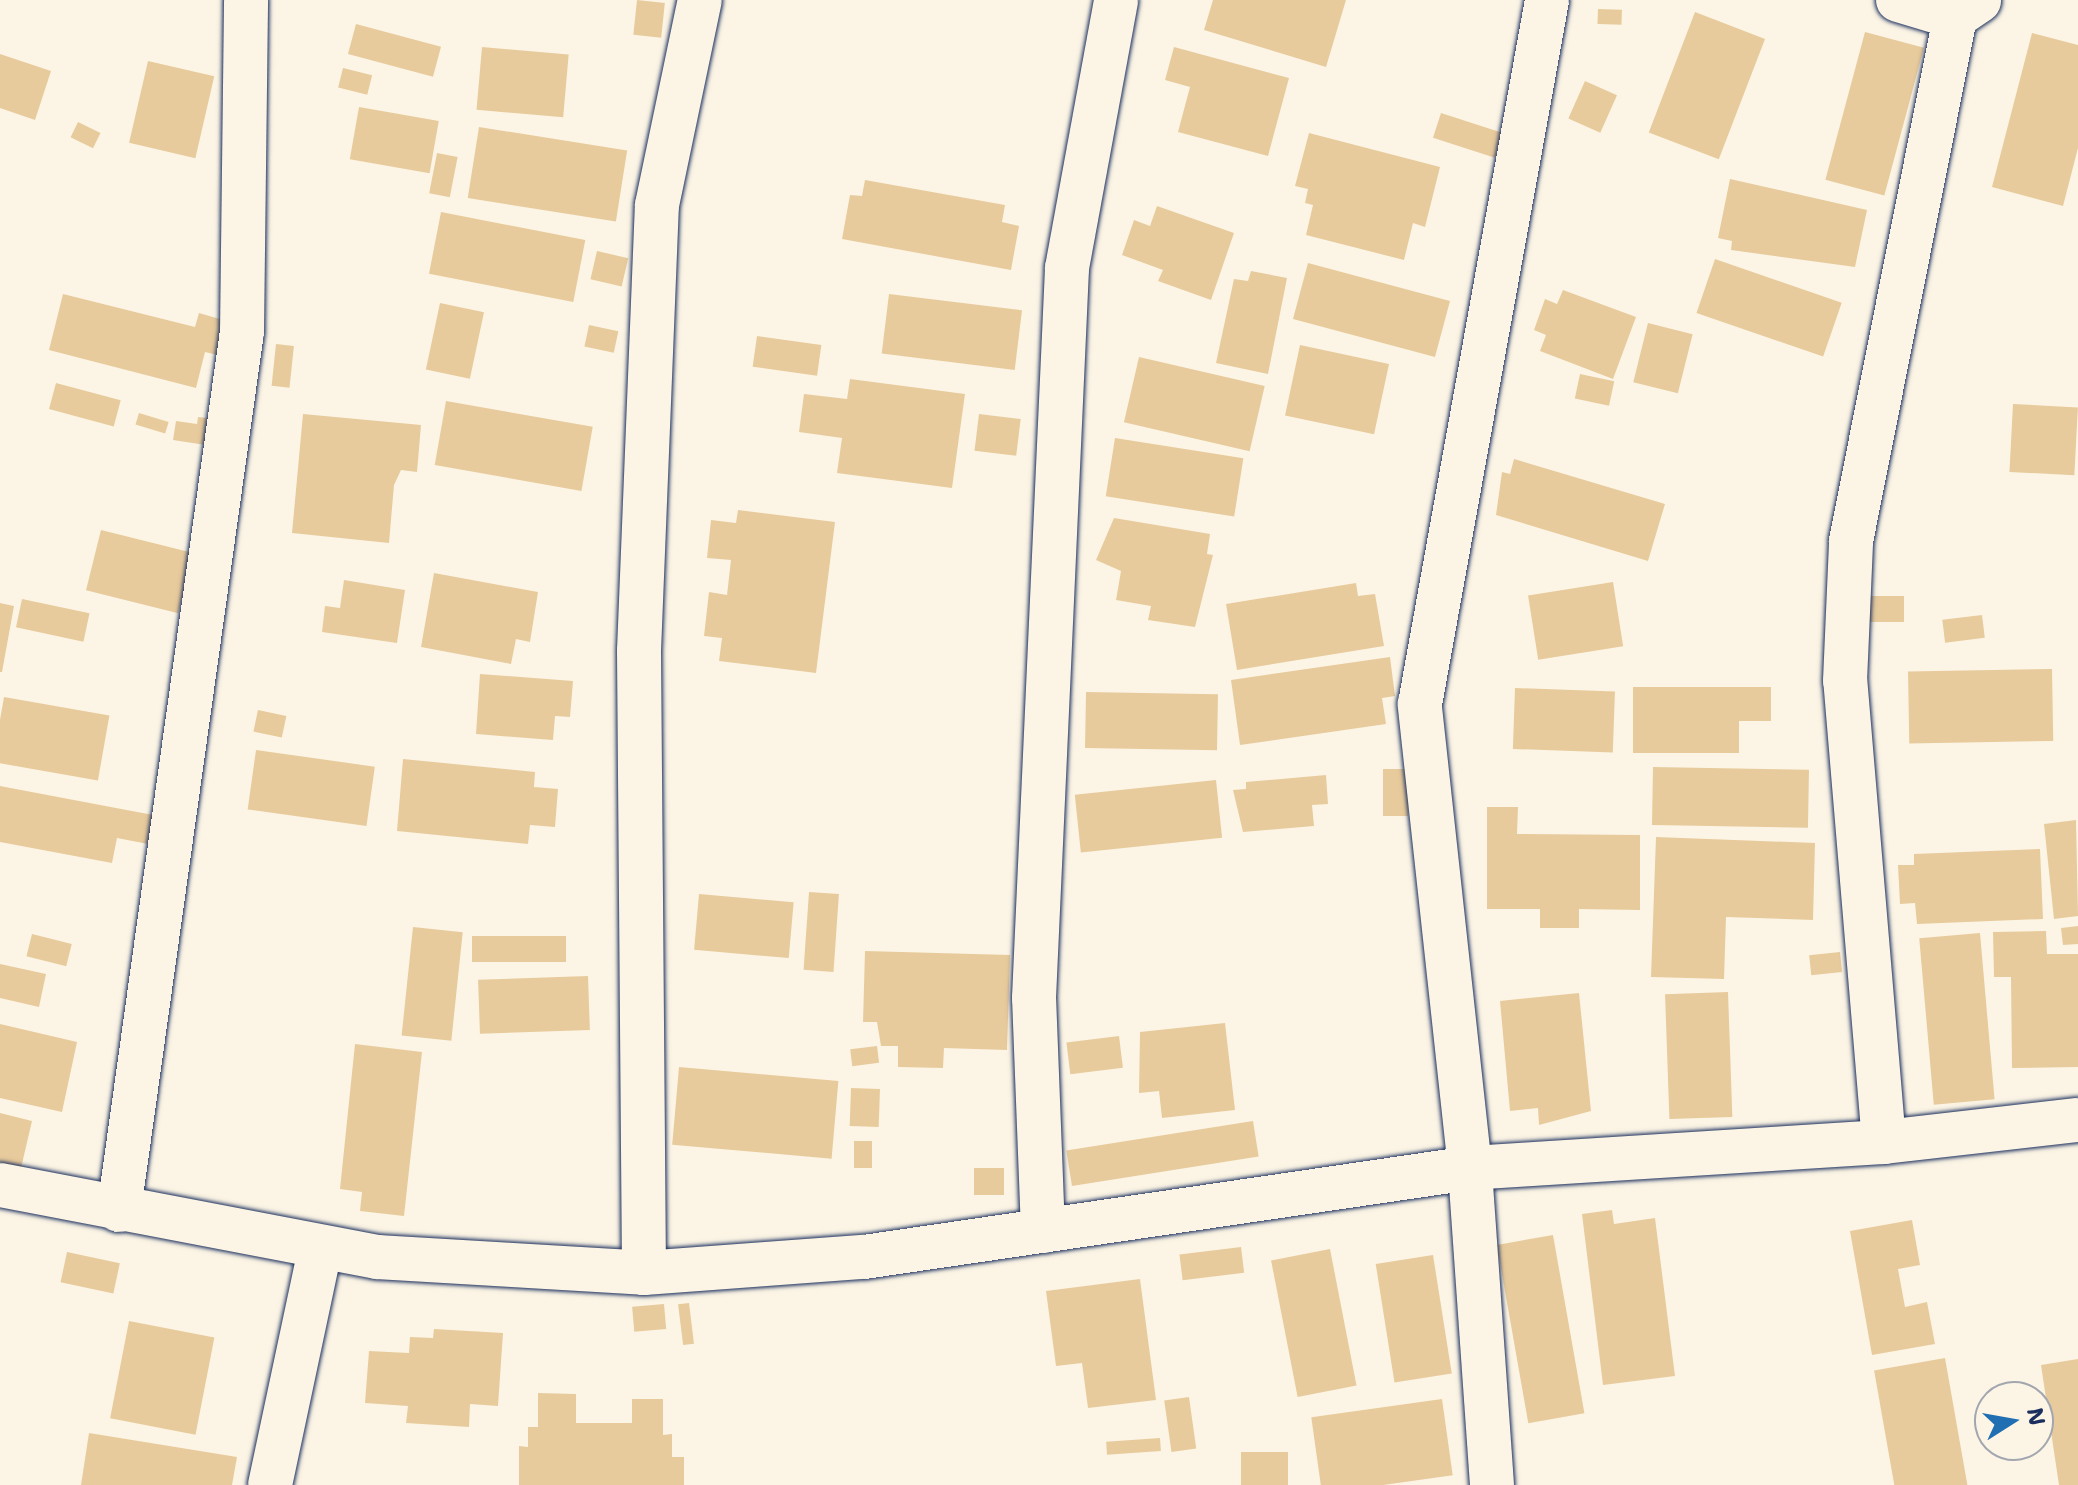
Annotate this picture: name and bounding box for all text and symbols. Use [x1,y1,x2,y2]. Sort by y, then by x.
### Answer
north arrow [1974,1381,2054,1461]
text: N [2020,1405,2052,1428]

